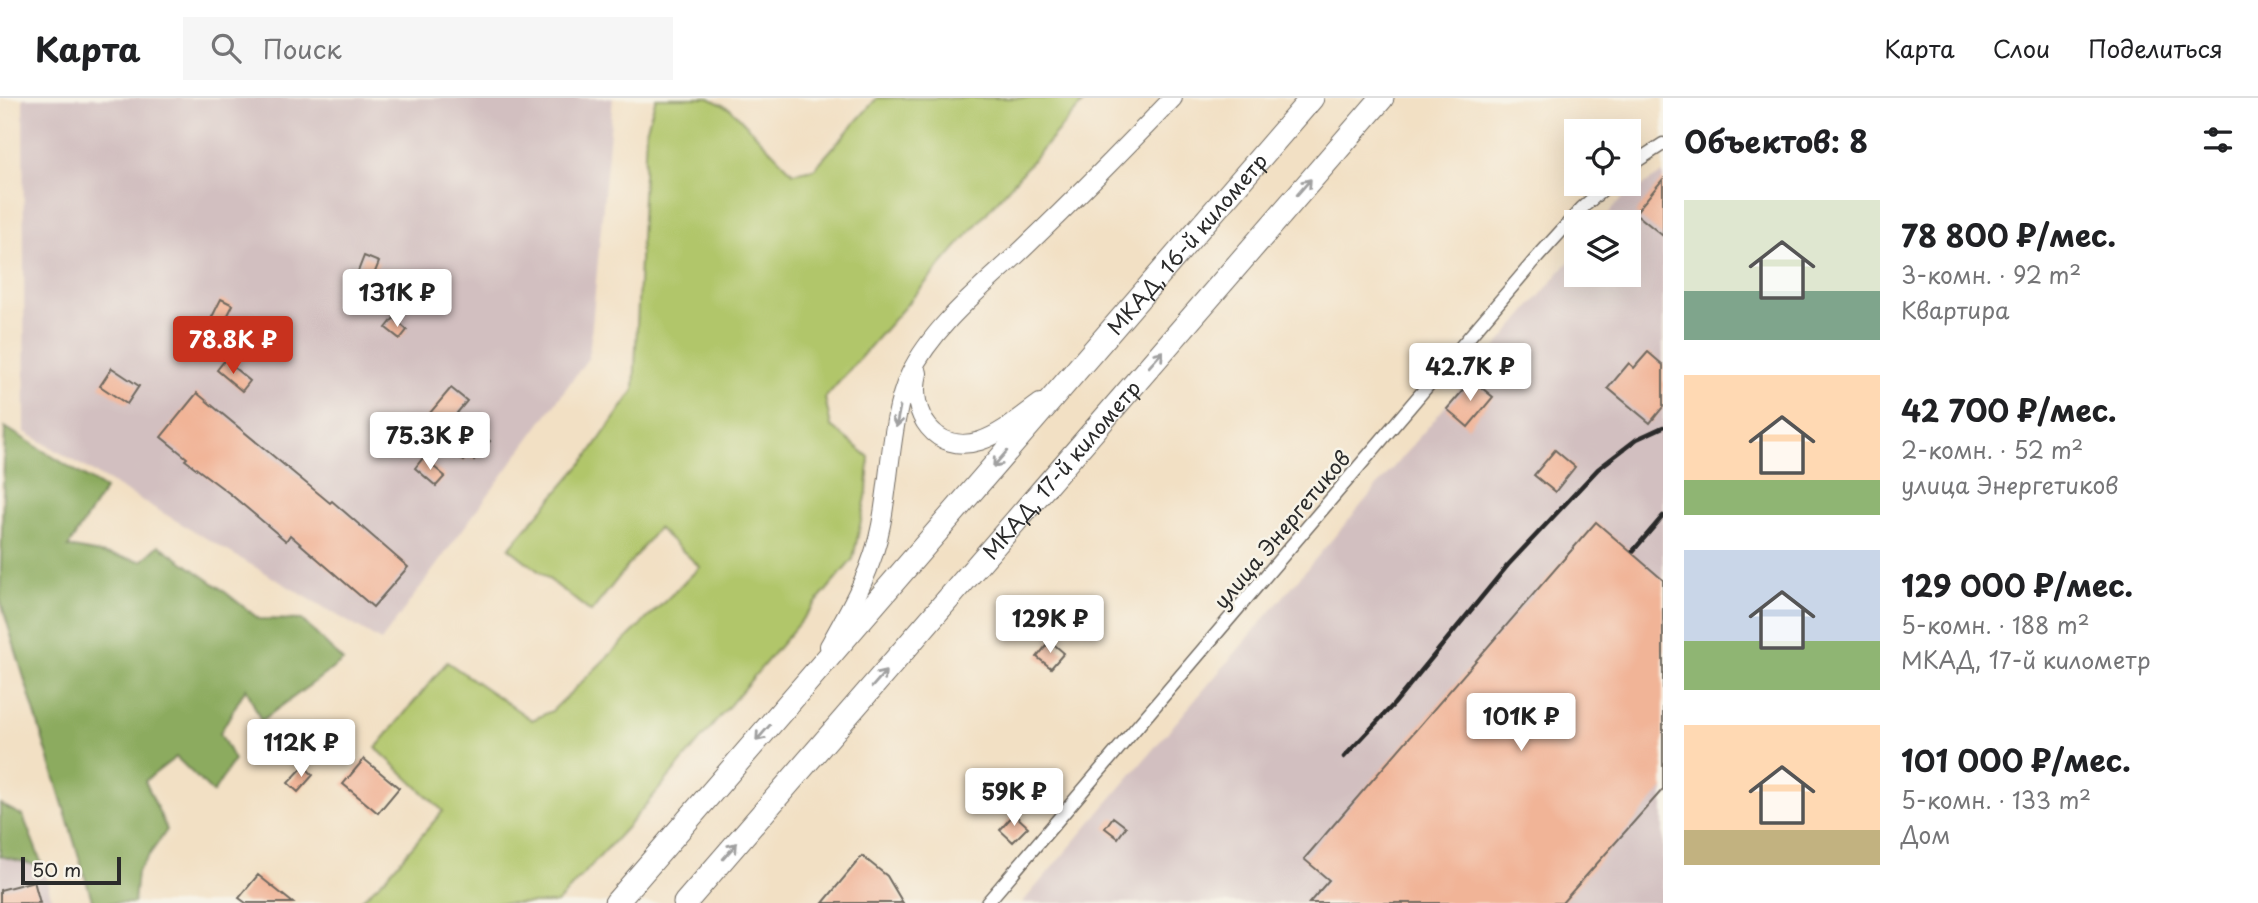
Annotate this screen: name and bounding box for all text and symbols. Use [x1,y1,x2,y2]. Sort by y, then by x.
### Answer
search box [183,17,673,80]
text: Карта [35,23,141,73]
icon: search [207,29,245,67]
text: Поиск [263,29,342,68]
text: Карта [1884,30,1955,66]
text: Слои [1993,30,2050,66]
text: Поделиться [2088,30,2223,66]
text: Объектов: 8 [1684,118,1868,163]
map controls [1564,119,1641,287]
button: locate [1564,119,1641,196]
icon: filters [2199,121,2237,159]
street label: МКАД, 16-й километр [1098,145,1274,341]
one-way arrow [1296,179,1313,196]
button: layers [1564,210,1641,287]
text: 78 800 ₽/мес. [1901,212,2116,257]
icon: home [1740,228,1824,312]
text: 3-комн. · 92 m² [1901,257,2081,292]
pin: 131K ₽ [340,270,454,329]
text: 131K ₽ [359,274,435,309]
text: Квартира [1901,292,2009,327]
pin: 78.8K ₽ [168,316,298,376]
text: 78.8K ₽ [189,321,277,356]
pin: 42.7K ₽ [1405,344,1535,403]
text: 42.7K ₽ [1425,348,1515,383]
one-way arrow [1148,350,1164,368]
street label: МКАД, 17-й километр [974,372,1147,566]
text: 42 700 ₽/мес. [1901,387,2117,432]
icon: home [1740,403,1824,487]
one-way arrow [891,405,905,428]
pin: 75.3K ₽ [365,412,495,472]
text: 75.3K ₽ [386,417,474,452]
text: 2-комн. · 52 m² [1901,432,2083,467]
street label: улица Энергетиков [1205,443,1357,615]
one-way arrow [992,450,1008,468]
text: улица Энергетиков [1901,467,2118,502]
text: 129 000 ₽/мес. [1901,562,2133,607]
icon: home [1740,578,1824,662]
pin: 129K ₽ [993,596,1107,655]
text: 129K ₽ [1012,600,1088,635]
text: 5-комн. · 188 m² [1901,607,2090,642]
text: МКАД, 17-й километр [1901,642,2151,677]
one-way arrow [871,671,887,689]
pin: 101K ₽ [1464,694,1578,753]
text: 101K ₽ [1483,698,1559,733]
pin: 112K ₽ [244,720,358,779]
text: 112K ₽ [263,724,339,759]
one-way arrow [755,724,771,742]
text: 101 000 ₽/мес. [1901,737,2131,782]
icon: home [1740,753,1824,837]
pin: 59K ₽ [965,768,1063,828]
text: 59K ₽ [981,773,1047,808]
text: 5-комн. · 133 m² [1901,782,2091,817]
text: Дом [1901,817,1950,852]
one-way arrow [722,843,738,861]
scale bar [21,854,121,886]
text: 50 m [32,855,81,883]

